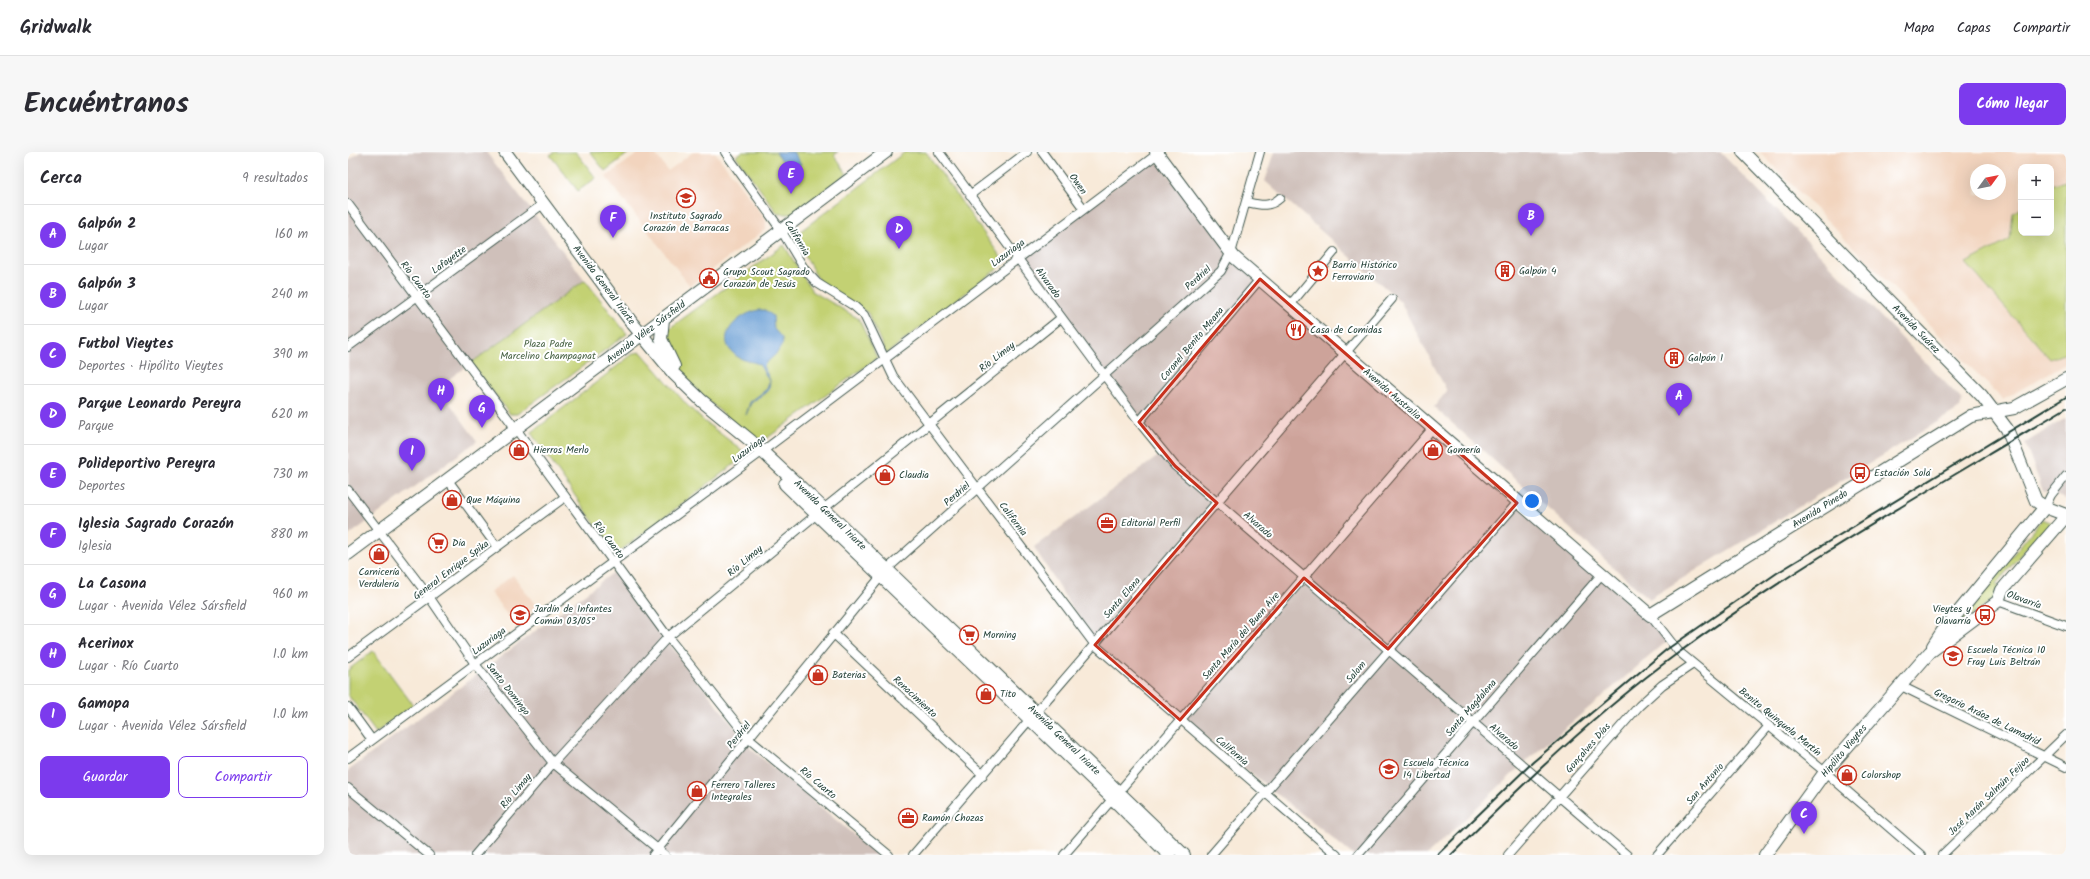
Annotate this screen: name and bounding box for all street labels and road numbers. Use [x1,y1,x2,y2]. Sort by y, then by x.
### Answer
street label: Owen [1065,170,1091,198]
street label: California [780,217,814,259]
street label: Luzuriaga [987,235,1029,271]
street label: Lafayette [428,241,470,278]
street label: Avenida General Iriarte [569,242,640,329]
street label: Río Cuarto [396,258,436,303]
street label: Perdriel [1181,261,1215,294]
street label: Alvarado [1031,264,1065,302]
street label: Avenida Vélez Sársfield [603,296,690,367]
street label: Avenida Suárez [1888,301,1944,358]
street label: Coronel Benito Meana [1156,303,1228,385]
street label: Río Limay [976,338,1019,376]
street label: Avenida Australia [1359,364,1425,424]
street label: Luzuriaga [728,431,770,467]
street label: Avenida General Iriarte [790,476,871,555]
street label: Perdriel [940,477,974,510]
street label: Avenida Pinedo [1789,485,1851,533]
street label: California [995,498,1031,540]
street label: Alvarado [1240,507,1277,543]
street label: Río Cuarto [589,518,629,563]
street label: General Enrique Spika [410,536,493,604]
street label: Río Limay [724,541,766,581]
street label: Santa Elena [1099,573,1145,622]
street label: Olavarría [2004,586,2044,614]
street label: Santa María del Buen Aire [1198,588,1284,684]
street label: Luzuriaga [468,623,510,659]
street label: Salom [1342,657,1370,687]
street label: Santo Domingo [482,659,534,719]
street label: Renacimiento [889,672,941,722]
street label: Santa Magdalena [1441,675,1501,740]
street label: Benito Quinquela Martín [1735,684,1825,760]
street label: Gregorio Aráoz de Lamadrid [1931,684,2044,750]
street label: Avenida General Iriarte [1024,701,1105,780]
street label: Perdriel [723,718,755,752]
street label: Alvarado [1486,719,1523,755]
street label: Gonçalves Días [1562,719,1615,777]
street label: Hipólito Vieytes [1817,720,1872,781]
street label: California [1212,732,1253,770]
street label: José Aarón Salmún Feijoo [1945,752,2034,839]
street label: San Antonio [1682,759,1728,809]
street label: Río Cuarto [796,763,840,804]
street label: Río Limay [496,770,536,812]

